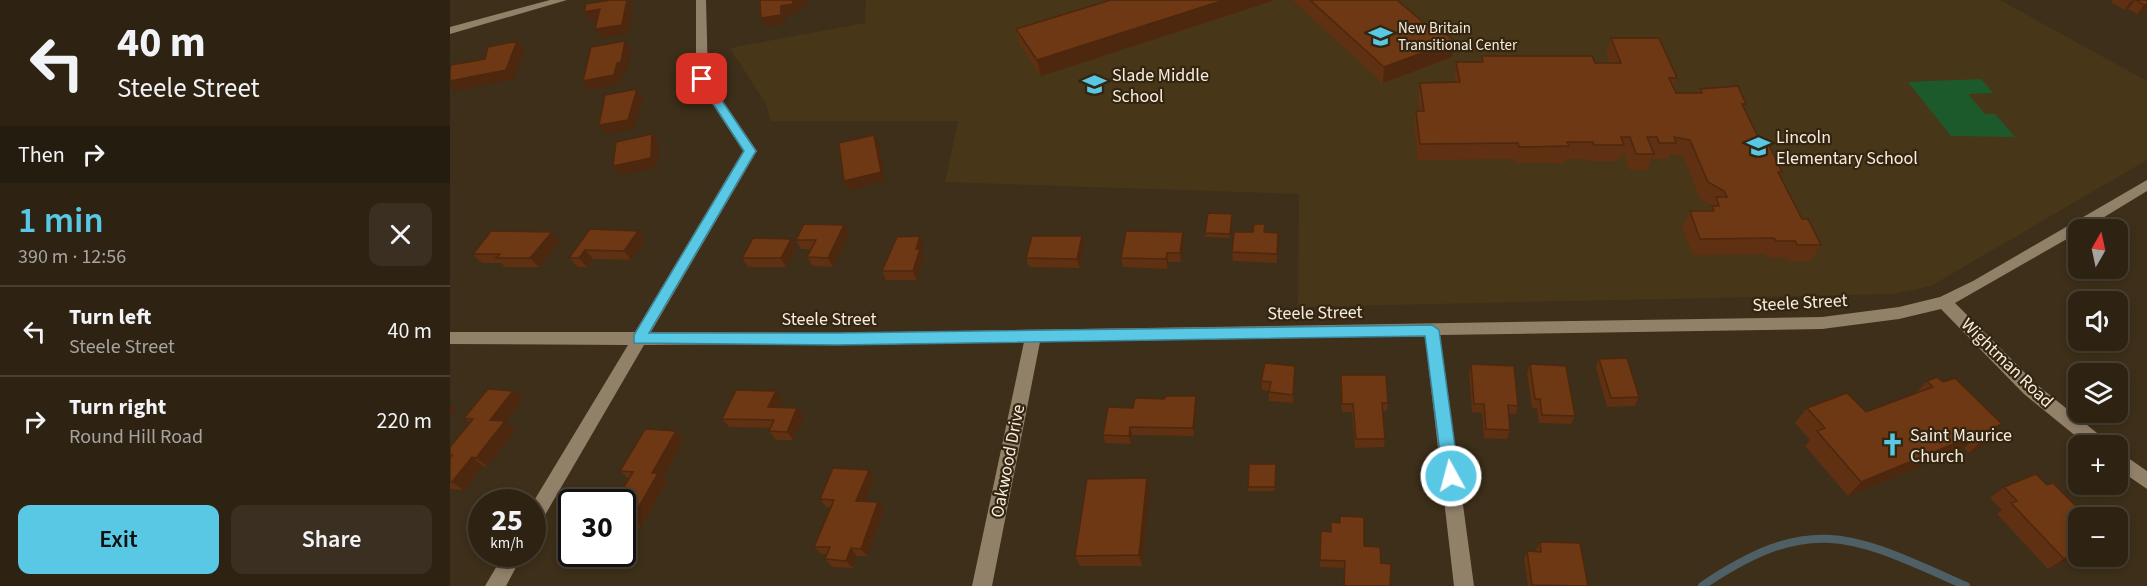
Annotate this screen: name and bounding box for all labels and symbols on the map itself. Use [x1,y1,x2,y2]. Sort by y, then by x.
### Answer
place label: New Britain Transitional Center [1398,18,1518,56]
school or university icon: New Britain Transitional Center [1367,24,1393,50]
pin [676,53,727,104]
place label: Slade Middle School [1112,63,1209,109]
school or university icon: Slade Middle School [1081,72,1107,98]
place label: Lincoln Elementary School [1776,125,1918,171]
school or university icon: Lincoln Elementary School [1745,134,1771,160]
north arrow [2068,219,2128,279]
street label: Steele Street [1752,288,1848,318]
street label: Steele Street [1267,300,1363,326]
street label: Steele Street [781,307,877,332]
street label: Wightman Road [1955,312,2059,414]
street label: Oakwood Drive [985,402,1031,520]
place label: Saint Maurice Church [1910,423,2012,469]
church icon: Saint Maurice Church [1879,432,1905,458]
position arrow [1419,444,1483,508]
speed limit sign: 30 [558,489,636,567]

